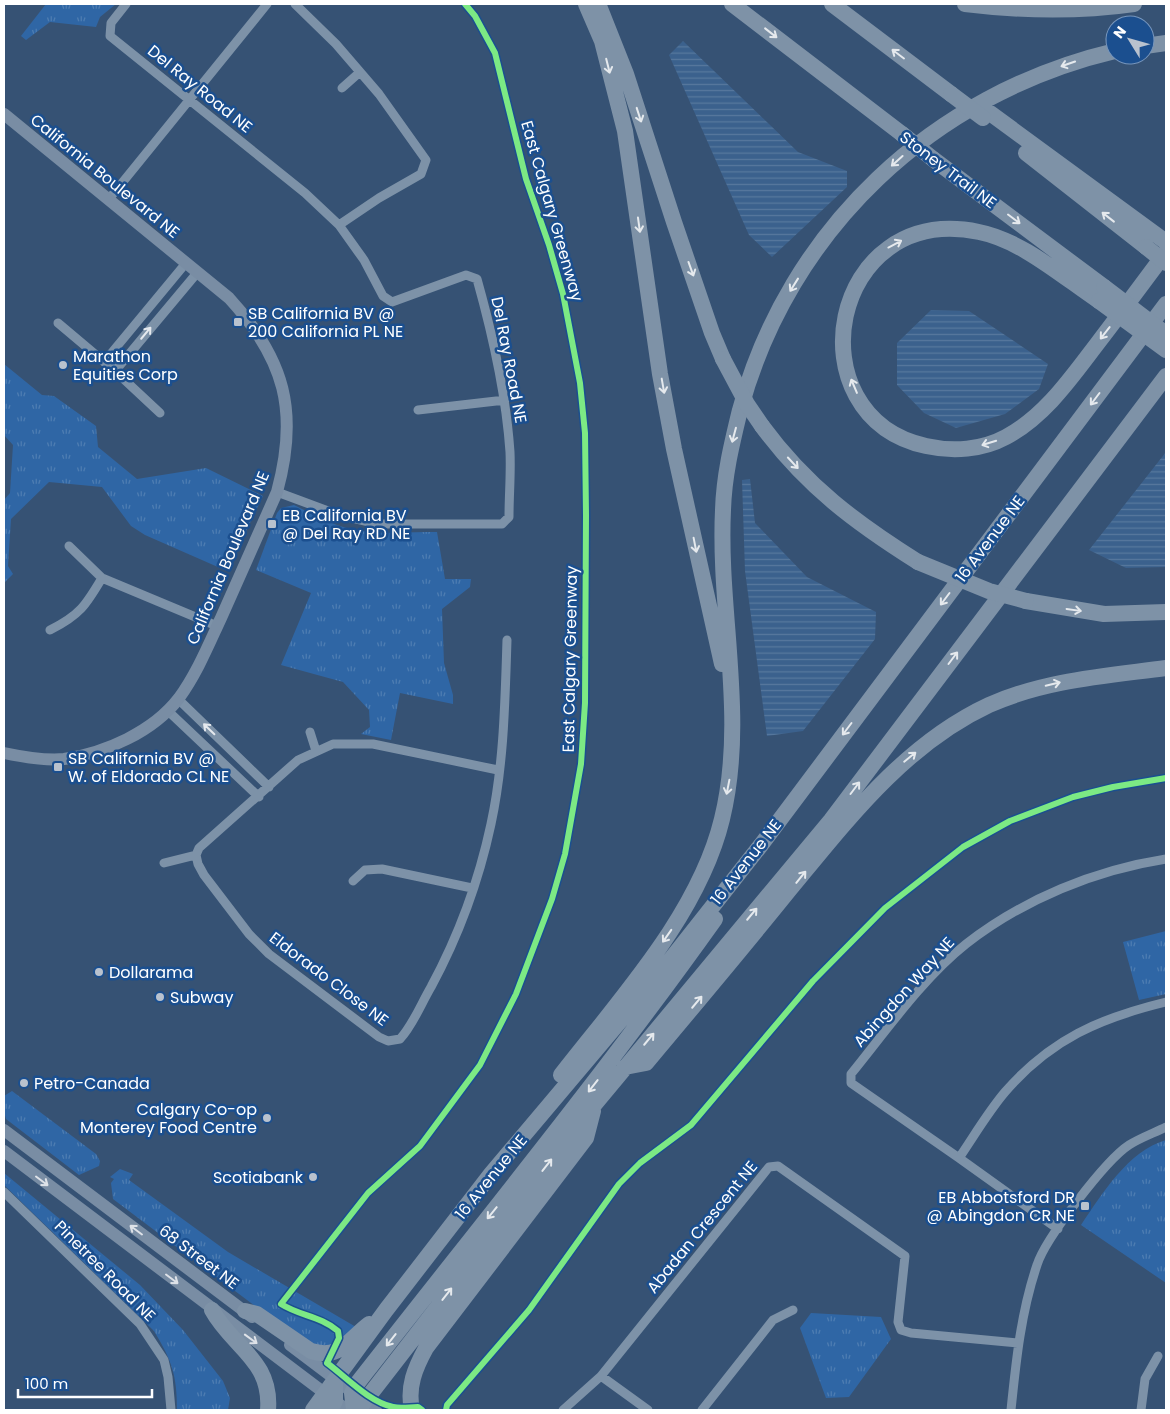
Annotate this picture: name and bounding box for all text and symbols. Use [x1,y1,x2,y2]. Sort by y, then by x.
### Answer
north arrow [1105,15,1155,65]
text: N [1108,22,1131,42]
one-way arrow [764,28,777,39]
street label: Del Ray Road NE [143,40,257,138]
one-way arrow [892,49,905,60]
one-way arrow [604,58,613,74]
one-way arrow [1060,59,1076,69]
one-way arrow [634,107,644,123]
street label: California Boulevard NE [25,108,185,244]
street label: East Calgary Greenway [515,118,589,304]
street label: Stoney Trail NE [895,126,1001,214]
one-way arrow [891,155,904,166]
one-way arrow [1101,212,1115,222]
one-way arrow [1007,214,1020,225]
one-way arrow [634,217,644,233]
one-way arrow [887,239,902,248]
one-way arrow [687,261,696,276]
one-way arrow [789,277,799,291]
street label: Del Ray Road NE [485,295,533,425]
place label: SB California BV @ 200 California PL NE [248,302,403,343]
marker: SB California BV @ 200 California PL NE [232,316,244,328]
one-way arrow [1100,326,1111,339]
one-way arrow [141,327,152,340]
place label: Marathon Equities Corp [73,345,178,386]
marker: Marathon Equities Corp [57,359,69,371]
one-way arrow [658,378,668,394]
one-way arrow [848,379,858,394]
one-way arrow [1090,392,1100,406]
one-way arrow [729,426,738,442]
one-way arrow [982,439,998,448]
one-way arrow [787,457,799,470]
street label: California Boulevard NE [181,468,275,648]
street label: 16 Avenue NE [950,491,1030,587]
place label: EB California BV @ Del Ray RD NE [282,504,411,545]
marker: EB California BV @ Del Ray RD NE [266,518,278,530]
one-way arrow [691,537,700,553]
street label: East Calgary Greenway [557,565,583,753]
one-way arrow [940,592,950,606]
one-way arrow [1065,605,1081,615]
one-way arrow [947,652,958,665]
one-way arrow [1045,679,1061,688]
one-way arrow [842,722,853,735]
one-way arrow [202,723,215,735]
place label: SB California BV @ W. of Eldorado CL NE [68,747,229,788]
one-way arrow [903,752,916,763]
marker: SB California BV @ W. of Eldorado CL NE [52,761,64,773]
one-way arrow [723,779,733,795]
one-way arrow [849,782,860,795]
street label: 16 Avenue NE [705,814,787,910]
one-way arrow [795,871,806,884]
one-way arrow [747,908,758,921]
street label: Eldorado Close NE [265,927,393,1031]
one-way arrow [662,929,672,943]
street label: Abingdon Way NE [848,932,960,1052]
place label: Dollarama [109,961,193,984]
marker: Dollarama [93,966,105,978]
place label: Subway [170,986,233,1009]
marker: Subway [154,991,166,1003]
one-way arrow [691,996,702,1009]
one-way arrow [643,1033,654,1046]
place label: Petro-Canada [34,1072,150,1095]
marker: Petro-Canada [18,1077,30,1089]
one-way arrow [588,1079,598,1093]
place label: Calgary Co-op Monterey Food Centre [80,1098,257,1139]
marker: Calgary Co-op Monterey Food Centre [261,1112,273,1124]
street label: 16 Avenue NE [450,1130,532,1224]
street label: Abadan Crescent NE [641,1156,763,1298]
one-way arrow [542,1159,553,1172]
place label: Scotiabank [213,1166,304,1189]
marker: Scotiabank [307,1171,319,1183]
one-way arrow [36,1175,49,1186]
place label: EB Abbotsford DR @ Abingdon CR NE [927,1186,1075,1227]
marker: EB Abbotsford DR @ Abingdon CR NE [1079,1200,1091,1212]
one-way arrow [487,1206,498,1219]
street label: Pinetree Road NE [49,1215,161,1327]
street label: 68 Street NE [154,1219,244,1295]
one-way arrow [129,1225,143,1235]
one-way arrow [165,1274,178,1285]
one-way arrow [442,1287,453,1300]
one-way arrow [244,1333,257,1344]
one-way arrow [386,1333,397,1346]
scale bar [18,1366,151,1398]
text: 100 m [25,1373,68,1394]

